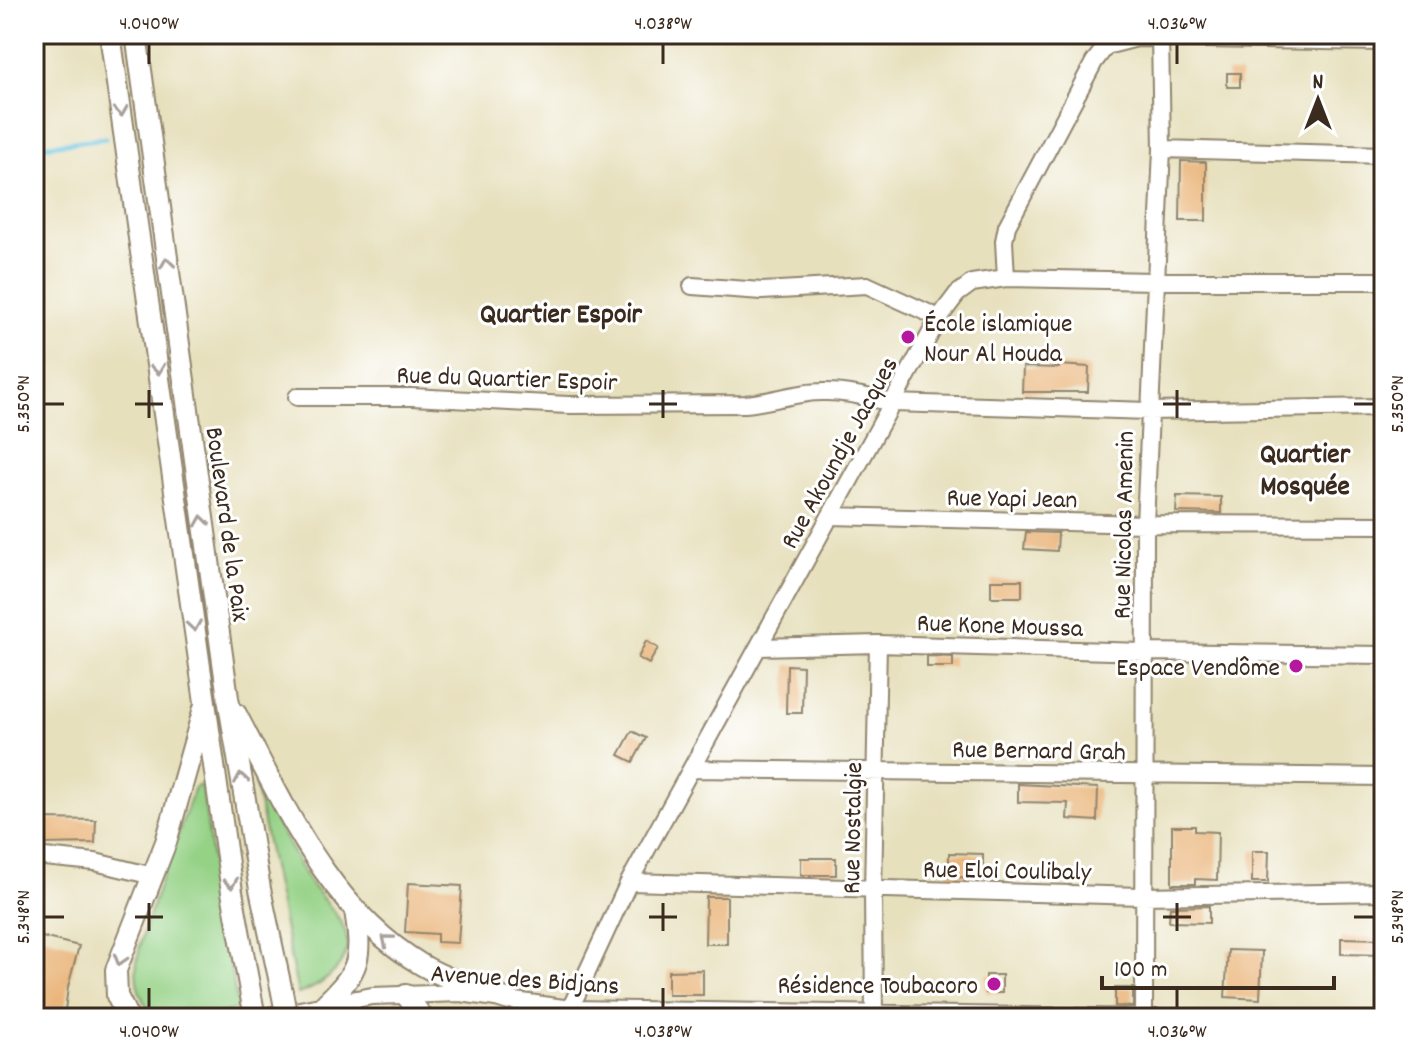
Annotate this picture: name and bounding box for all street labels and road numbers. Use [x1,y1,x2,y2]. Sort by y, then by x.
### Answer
street label: Rue Akoundje Jacques [773,351,909,557]
street label: Rue du Quartier Espoir [396,358,618,403]
street label: Boulevard de la Paix [194,425,258,624]
street label: Rue Nicolas Amenin [1105,431,1146,620]
street label: Rue Yapi Jean [946,481,1078,520]
street label: Rue Kone Moussa [916,606,1084,649]
street label: Rue Bernard Grah [952,732,1126,773]
street label: Rue Nostalgie [835,762,874,894]
street label: Rue Eloi Coulibaly [922,853,1092,892]
street label: Avenue des Bidjans [429,956,620,1007]

